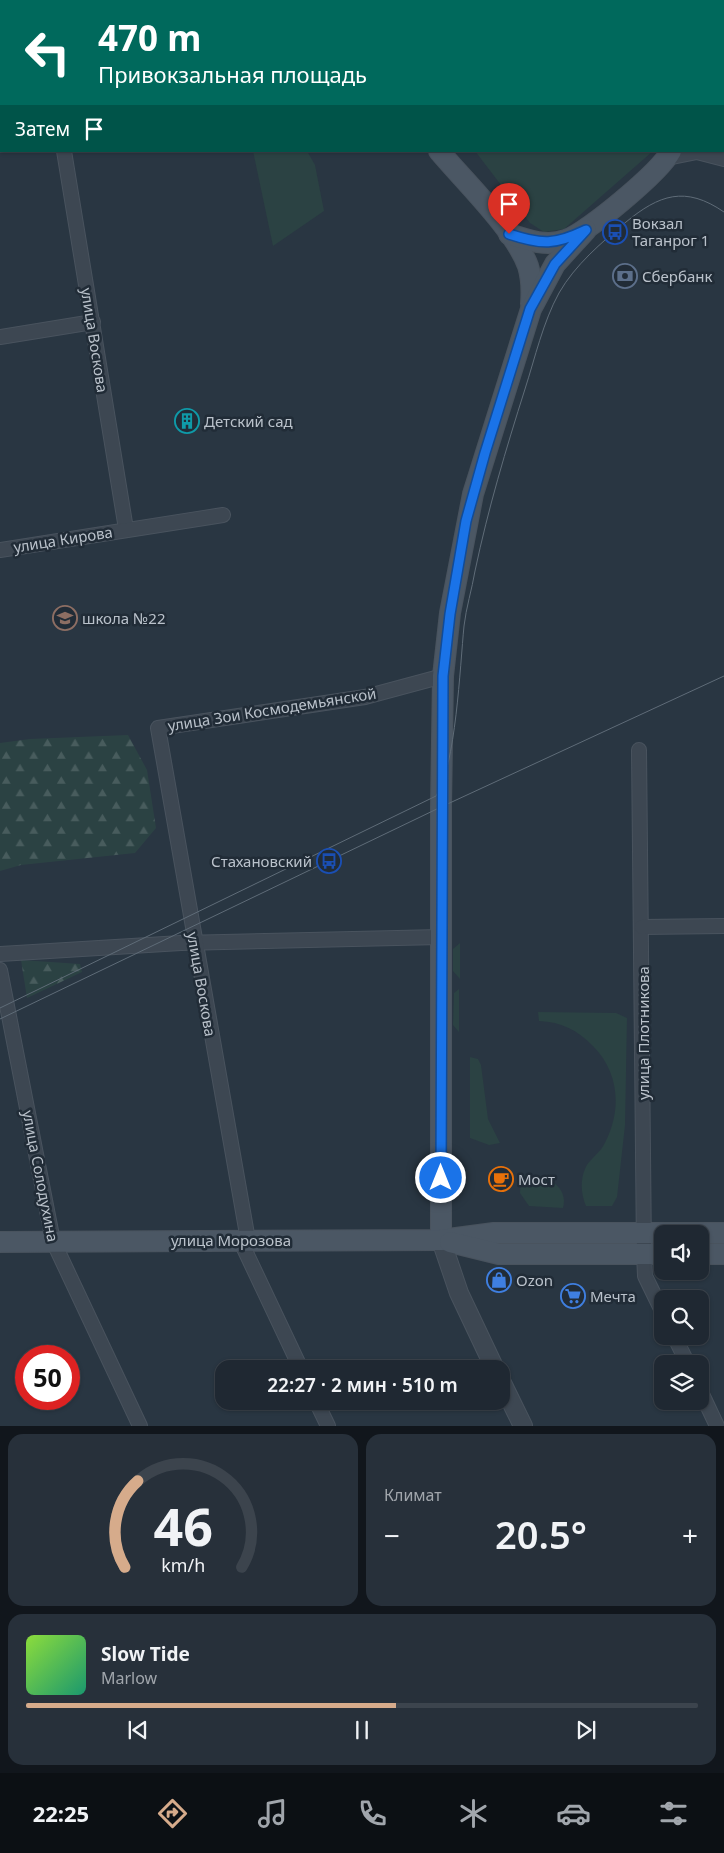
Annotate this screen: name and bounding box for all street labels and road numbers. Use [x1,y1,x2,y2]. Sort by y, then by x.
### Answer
street label: улица Воскова [77,286,113,394]
street label: улица Кирова [12,521,114,557]
street label: улица Зои Космодемьянской [166,683,378,735]
street label: улица Воскова [183,930,221,1038]
street label: улица Плотникова [633,966,653,1100]
street label: улица Солодухина [18,1108,64,1244]
street label: улица Морозова [171,1230,291,1250]

